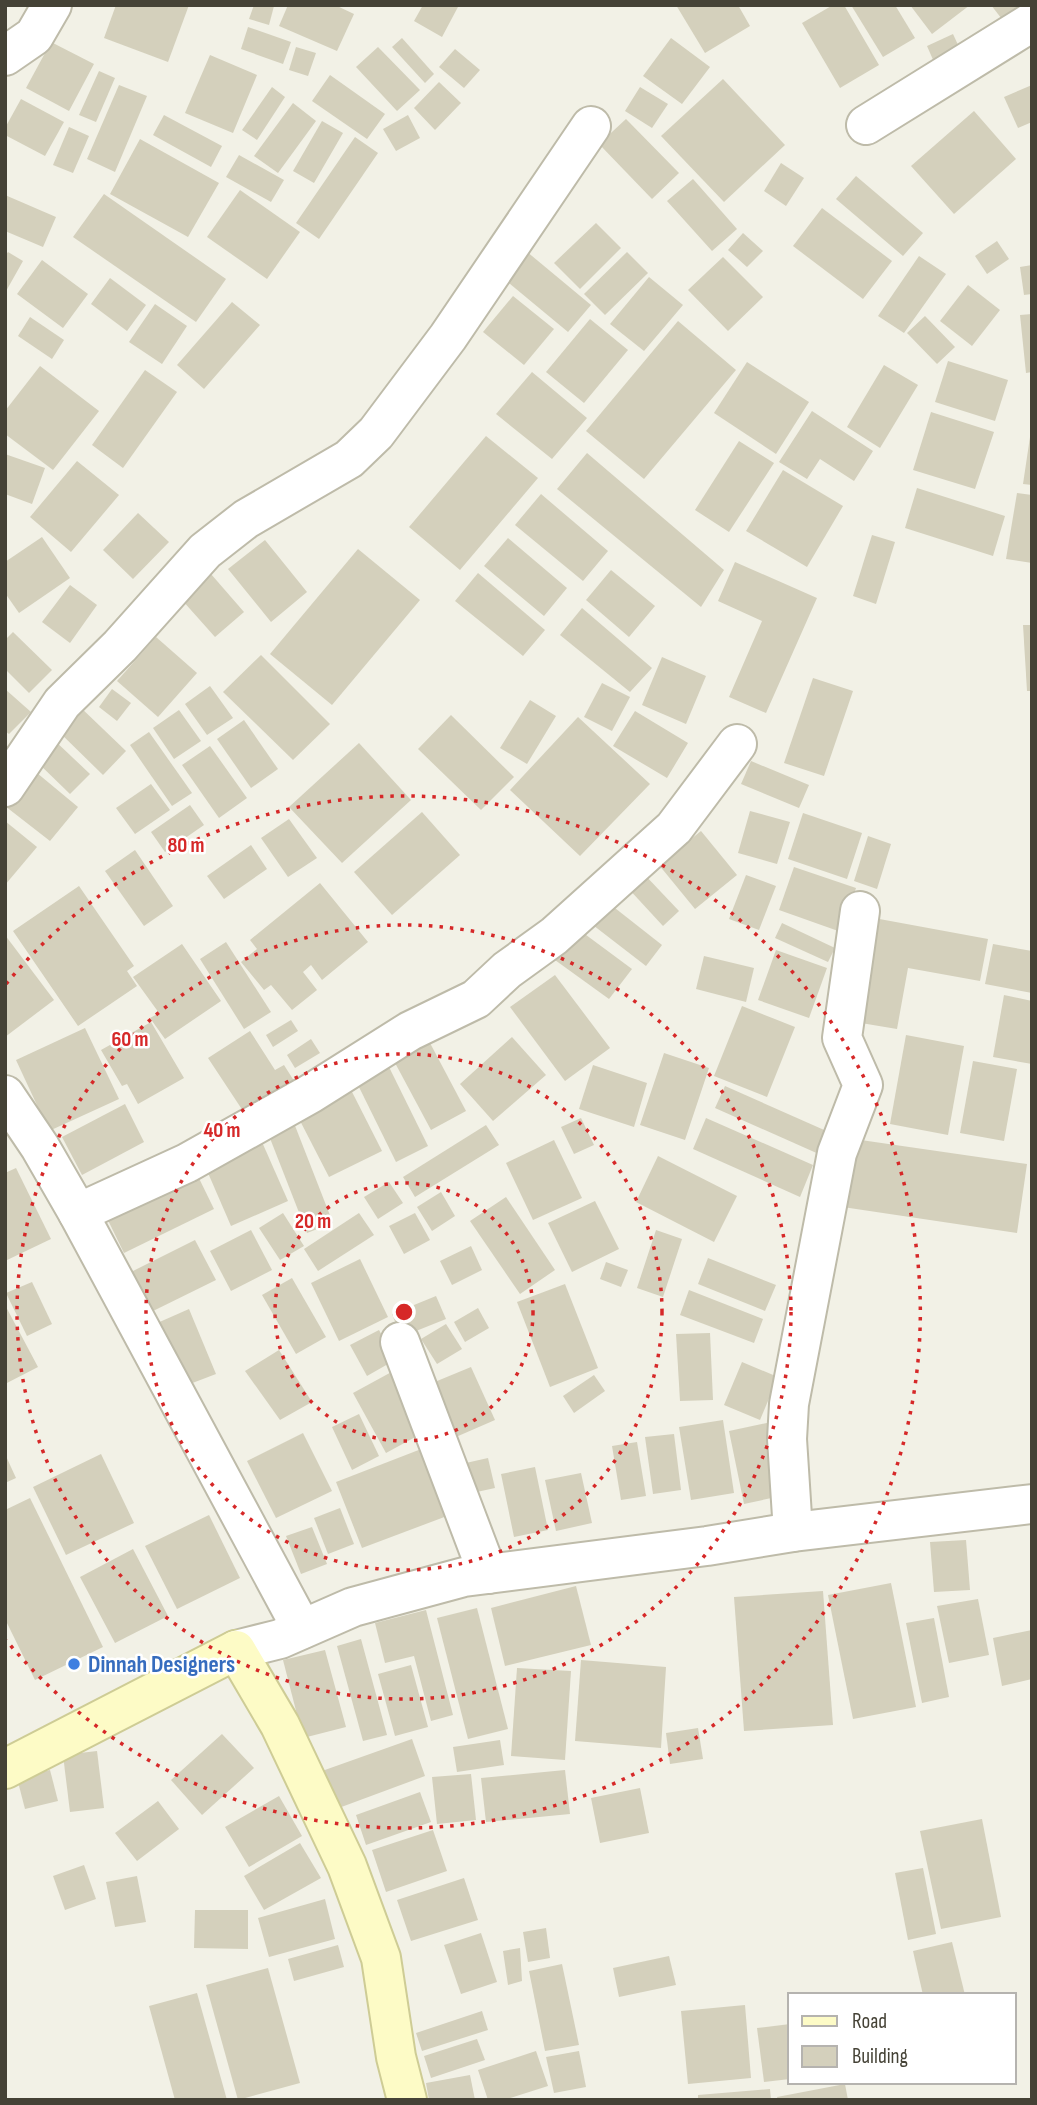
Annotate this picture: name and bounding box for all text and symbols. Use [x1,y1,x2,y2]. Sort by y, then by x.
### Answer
text: 80 m [167,833,205,858]
text: 60 m [111,1027,149,1052]
text: 40 m [204,1118,240,1143]
text: 20 m [295,1209,331,1234]
centre of rings [392,1300,416,1324]
place label: Dinnah Designers [88,1650,235,1679]
marker: Dinnah Designers [66,1656,82,1672]
legend [788,1993,1016,2084]
text: Road [852,2009,887,2034]
text: Building [852,2044,908,2069]

